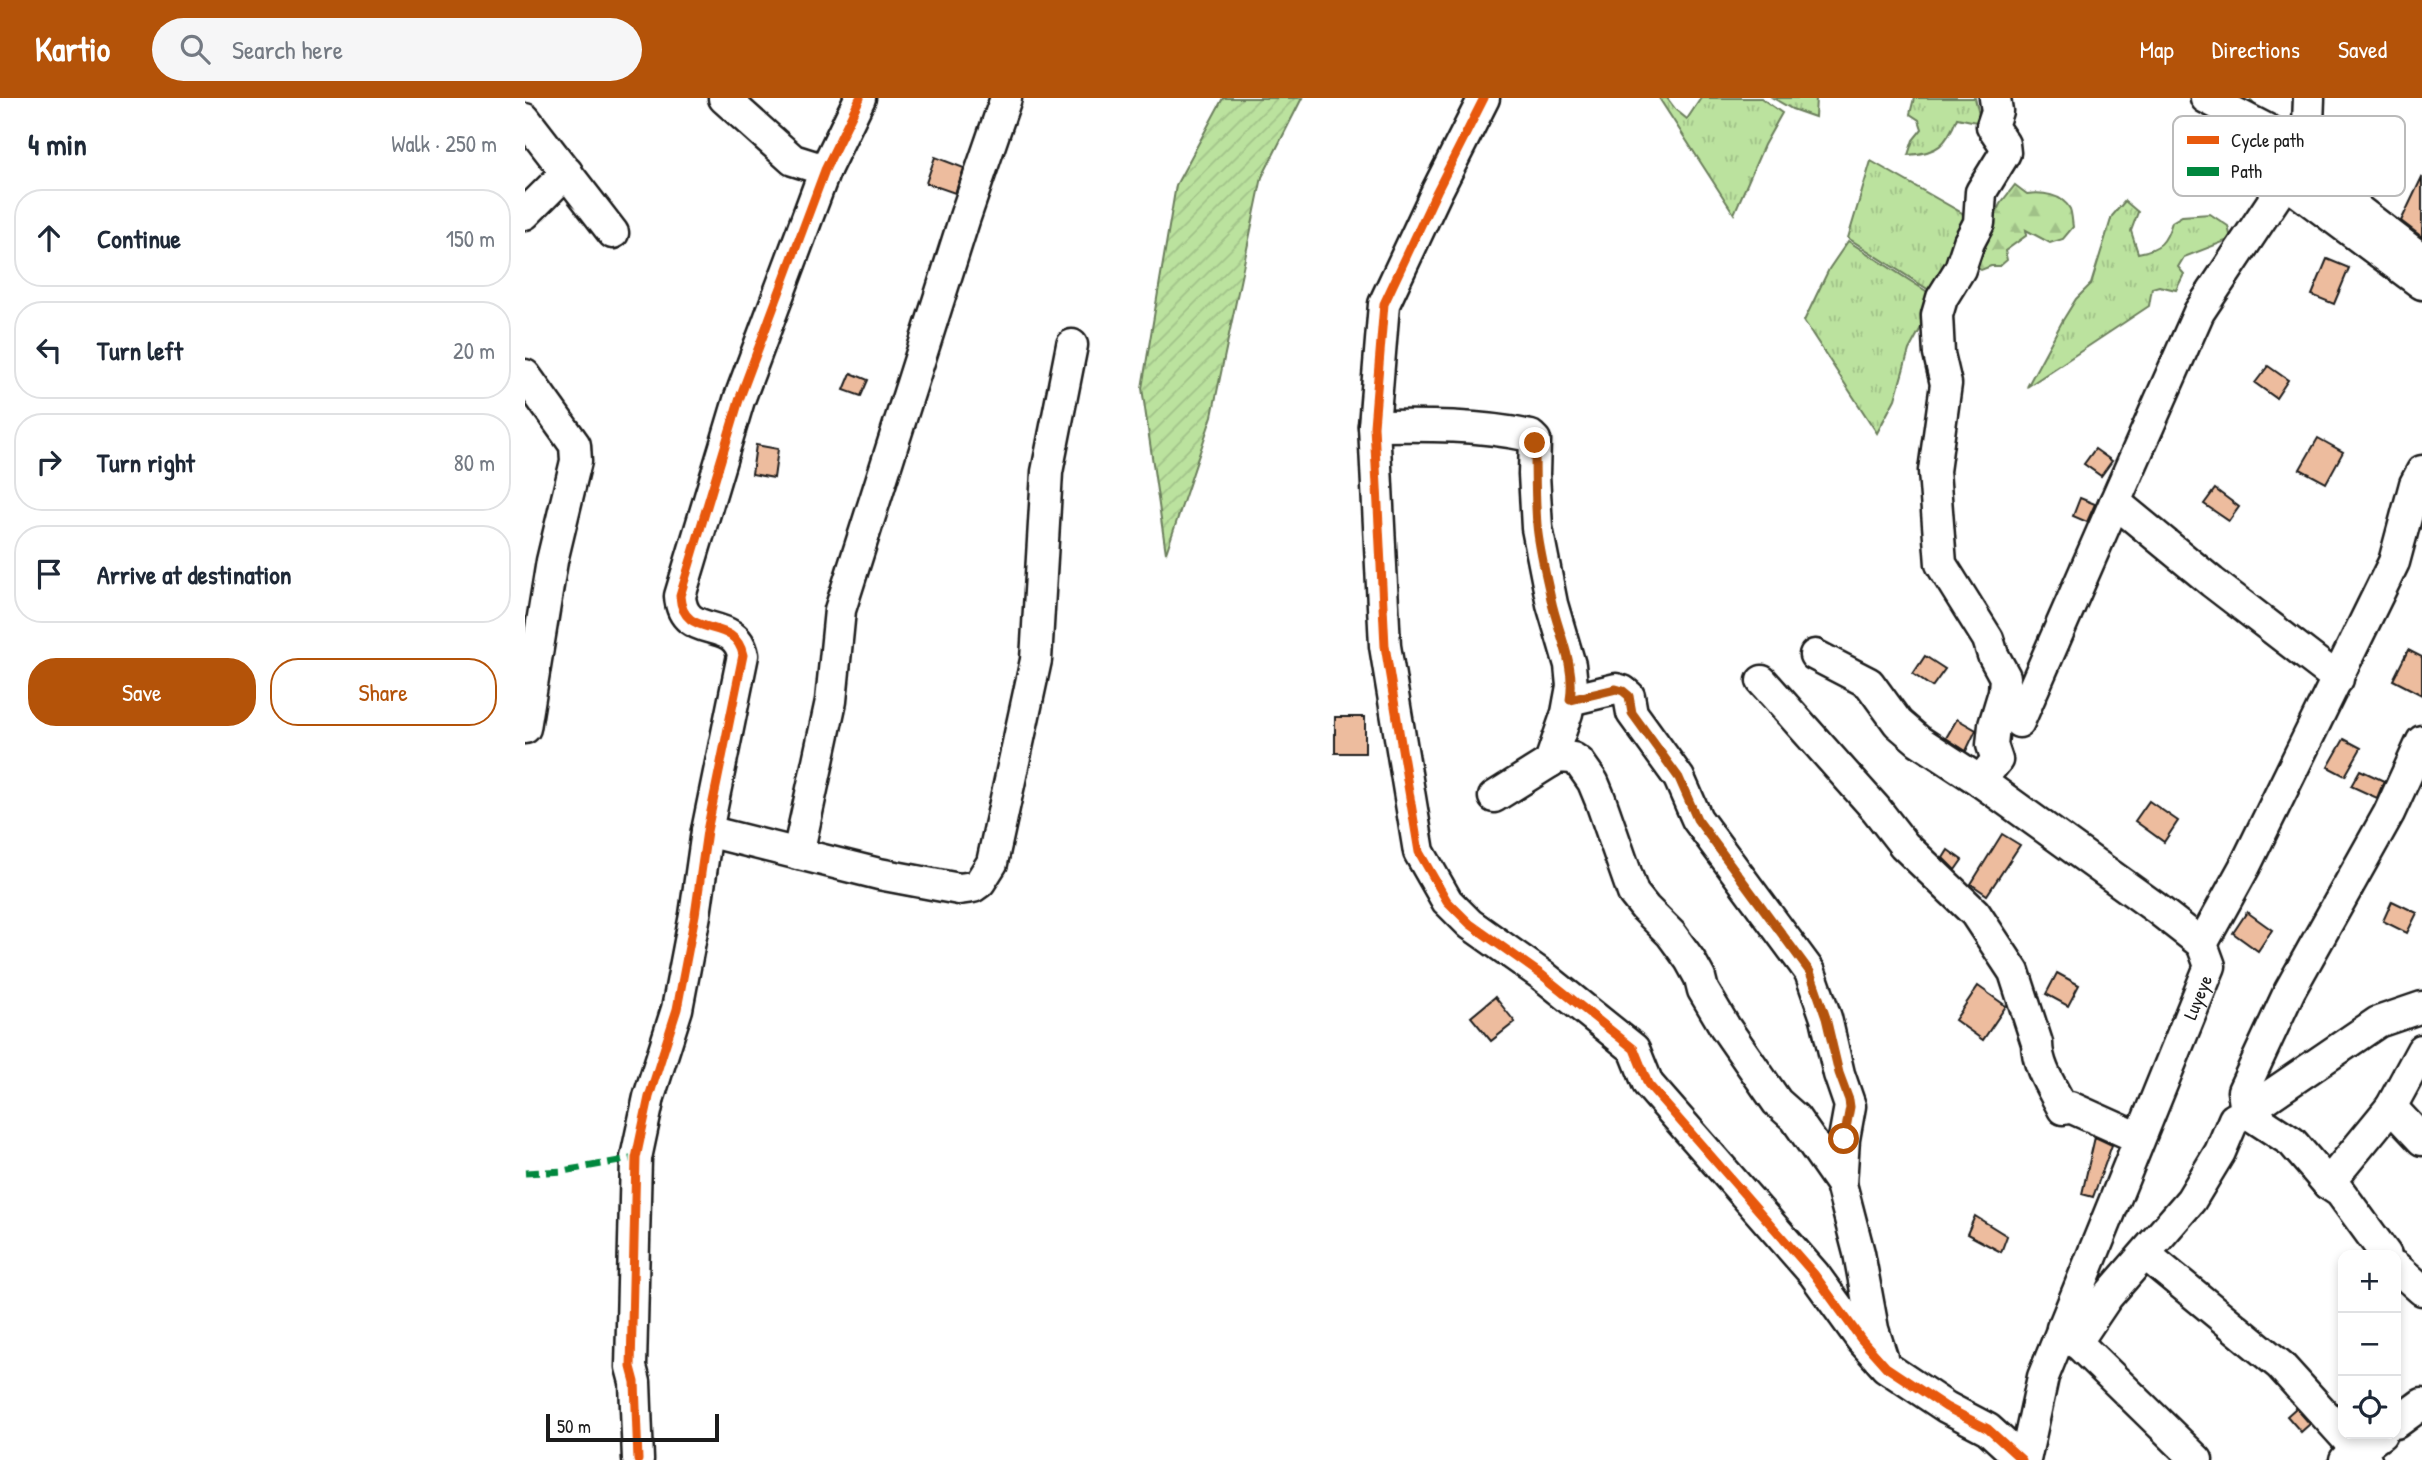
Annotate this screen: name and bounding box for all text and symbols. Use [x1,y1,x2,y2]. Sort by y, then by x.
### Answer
search box [152,18,642,81]
text: Kartio [35,27,110,71]
icon: search [176,30,214,68]
text: Search here [232,32,343,67]
text: Map [2140,33,2174,65]
text: Directions [2212,33,2300,65]
text: Saved [2338,33,2387,65]
legend [2173,116,2405,196]
text: 4 min [28,124,87,164]
text: Cycle path [2231,127,2304,153]
text: Walk · 250 m [391,128,497,159]
text: Path [2231,158,2262,184]
icon: ahead [30,219,68,257]
text: Continue [97,221,181,256]
text: 150 m [446,223,495,254]
icon: left [30,331,68,369]
text: Turn left [97,333,183,368]
text: 20 m [453,335,495,366]
route end [1519,427,1550,458]
icon: right [30,443,68,481]
text: Turn right [97,445,195,480]
text: 80 m [454,447,495,478]
icon: arrive [30,555,68,593]
text: Arrive at destination [97,557,292,592]
button: Save [28,658,256,726]
button: Share [270,658,497,726]
street label: Luyeye [2177,971,2218,1023]
route start [1828,1123,1859,1154]
map controls [2338,1250,2401,1439]
button: + [2338,1250,2401,1313]
button: − [2338,1313,2401,1376]
button: locate [2338,1376,2401,1439]
scale bar [546,1411,719,1443]
text: 50 m [557,1413,591,1439]

